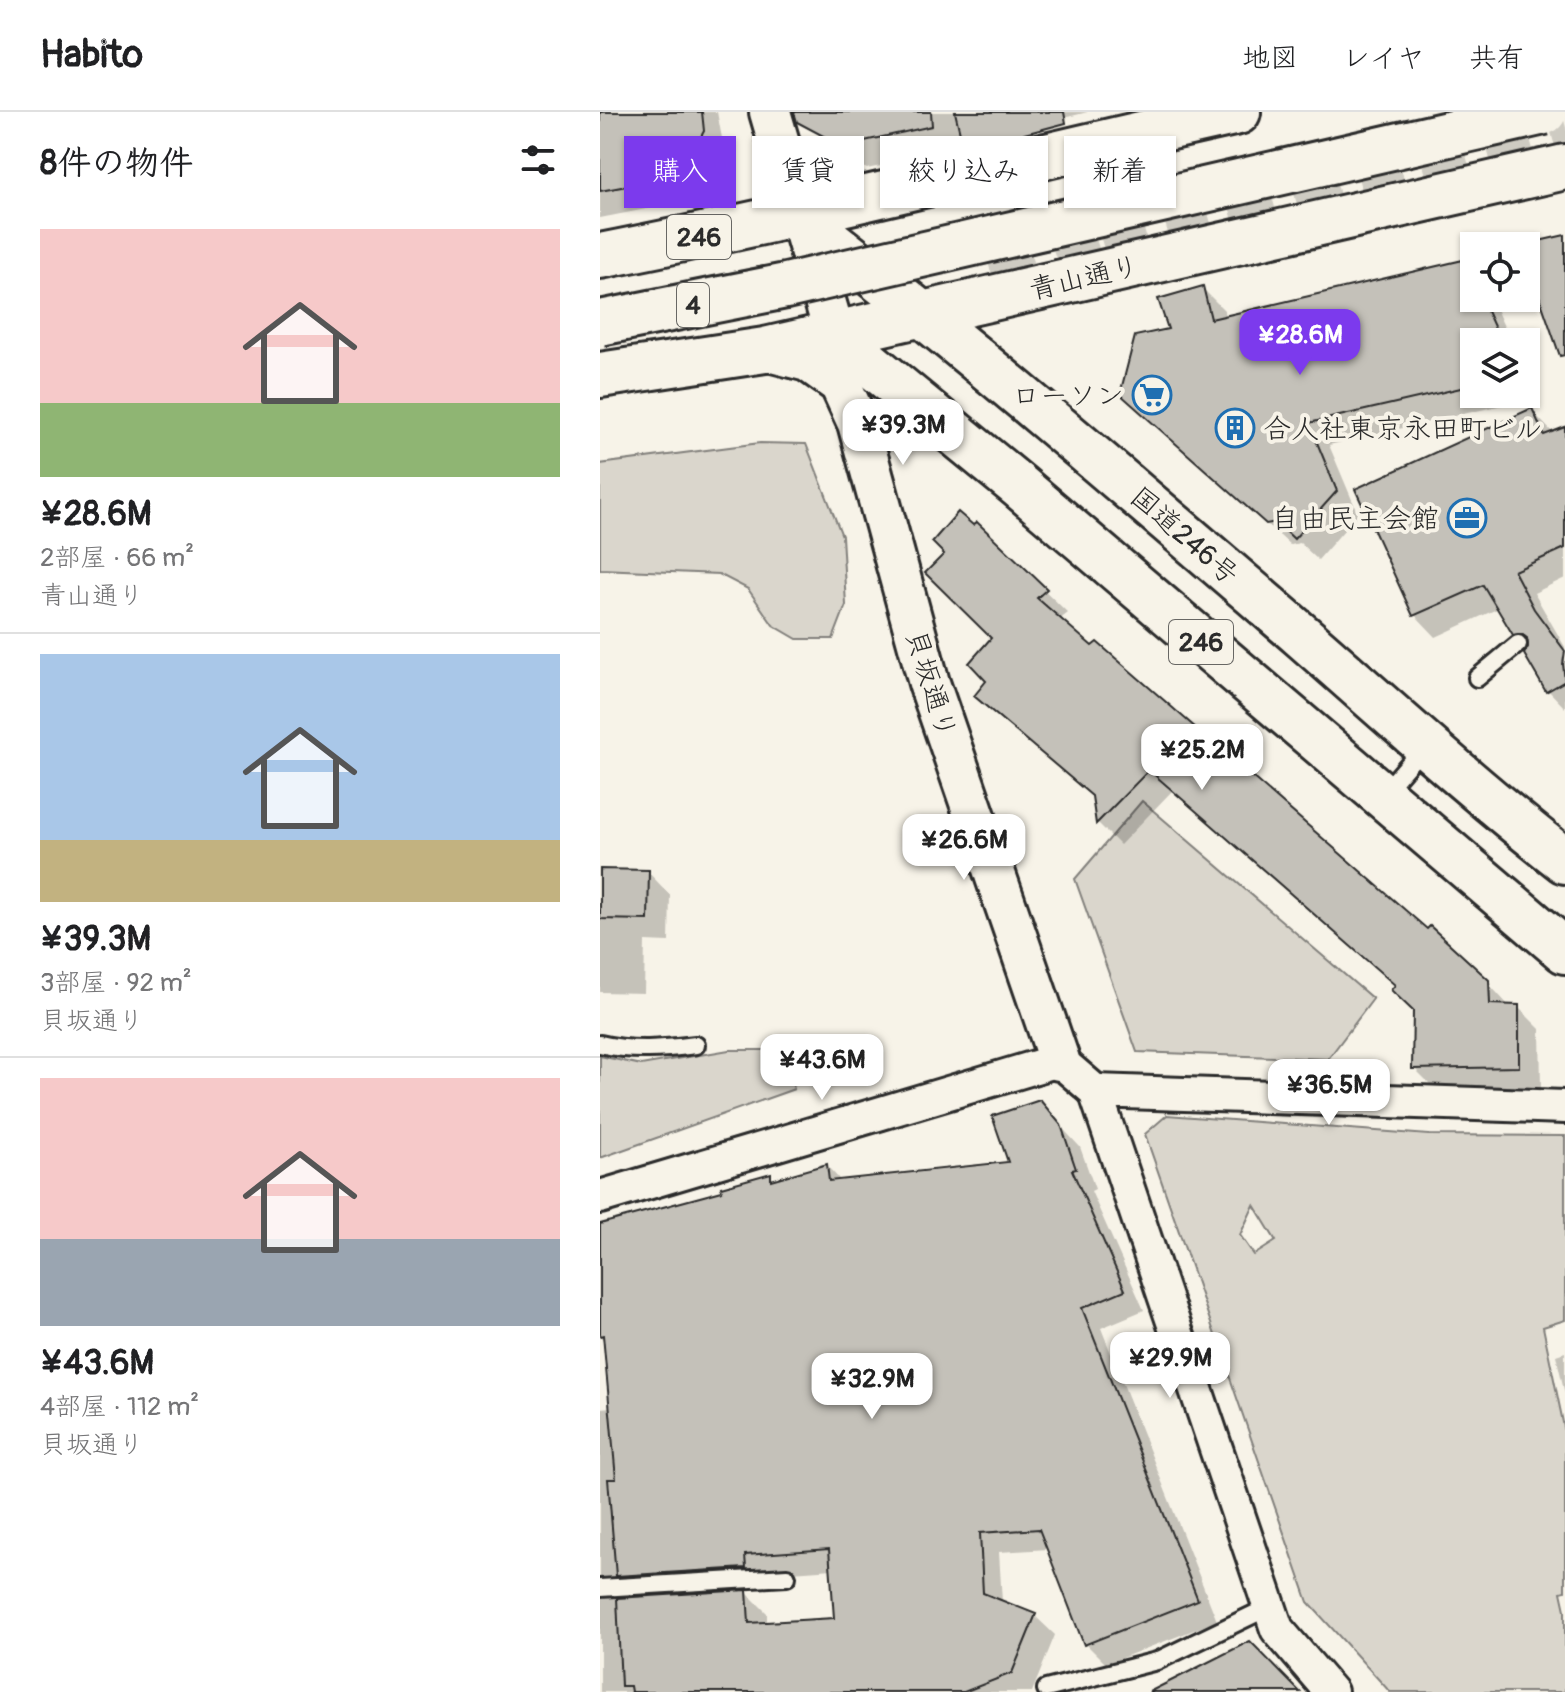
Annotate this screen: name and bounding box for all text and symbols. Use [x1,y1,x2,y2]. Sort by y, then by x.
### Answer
text: Habito [40,31,143,79]
text: 地図 [1242,41,1298,76]
text: レイヤ [1342,41,1425,76]
text: 共有 [1469,41,1525,76]
chip: 購入 [624,136,736,208]
chip: 賃貸 [752,136,864,208]
chip: 絞り込み [880,136,1048,208]
chip: 新着 [1064,136,1176,208]
icon: filters [516,138,560,182]
text: 8件の物件 [40,142,193,185]
road number: 246 [667,215,731,259]
map controls [1460,232,1540,408]
button: locate [1460,232,1540,312]
street label: 青山通り [1026,249,1143,308]
icon: home [228,281,372,425]
road number: 4 [677,283,709,327]
pin: ¥28.6M [1235,309,1365,377]
text: ¥28.6M [1257,319,1343,351]
button: layers [1460,328,1540,408]
supermarket icon: ローソン [1131,374,1173,416]
place label: ローソン [1012,379,1124,414]
pin: ¥39.3M [838,399,968,467]
building icon: 合人社東京永田町ビル [1214,407,1256,449]
text: ¥39.3M [861,409,945,441]
place label: 合人社東京永田町ビル [1263,412,1542,447]
street label: 国道246号 [1123,480,1245,593]
text: ¥28.6M [40,493,151,536]
office icon: 自由民主会館 [1446,497,1488,539]
place label: 自由民主会館 [1271,502,1439,537]
text: 2部屋 · 66 m² [40,542,194,574]
text: 青山通り [40,580,144,612]
road number: 246 [1169,620,1233,664]
street label: 貝坂通り [897,626,964,743]
icon: home [228,706,372,850]
pin: ¥25.2M [1137,724,1267,792]
text: ¥25.2M [1159,734,1245,766]
pin: ¥26.6M [899,814,1029,882]
text: ¥26.6M [920,824,1008,856]
text: ¥39.3M [40,918,151,961]
text: 3部屋 · 92 m² [40,967,192,999]
text: 貝坂通り [40,1005,144,1037]
pin: ¥43.6M [757,1034,887,1102]
text: ¥43.6M [778,1044,866,1076]
pin: ¥36.5M [1264,1059,1394,1127]
text: ¥36.5M [1286,1069,1372,1101]
icon: home [228,1130,372,1274]
pin: ¥29.9M [1105,1332,1235,1400]
text: ¥43.6M [40,1342,154,1385]
text: ¥29.9M [1128,1342,1212,1374]
pin: ¥32.9M [807,1353,937,1421]
text: ¥32.9M [830,1363,914,1395]
text: 4部屋 · 112 m² [40,1391,199,1423]
text: 貝坂通り [40,1429,144,1461]

